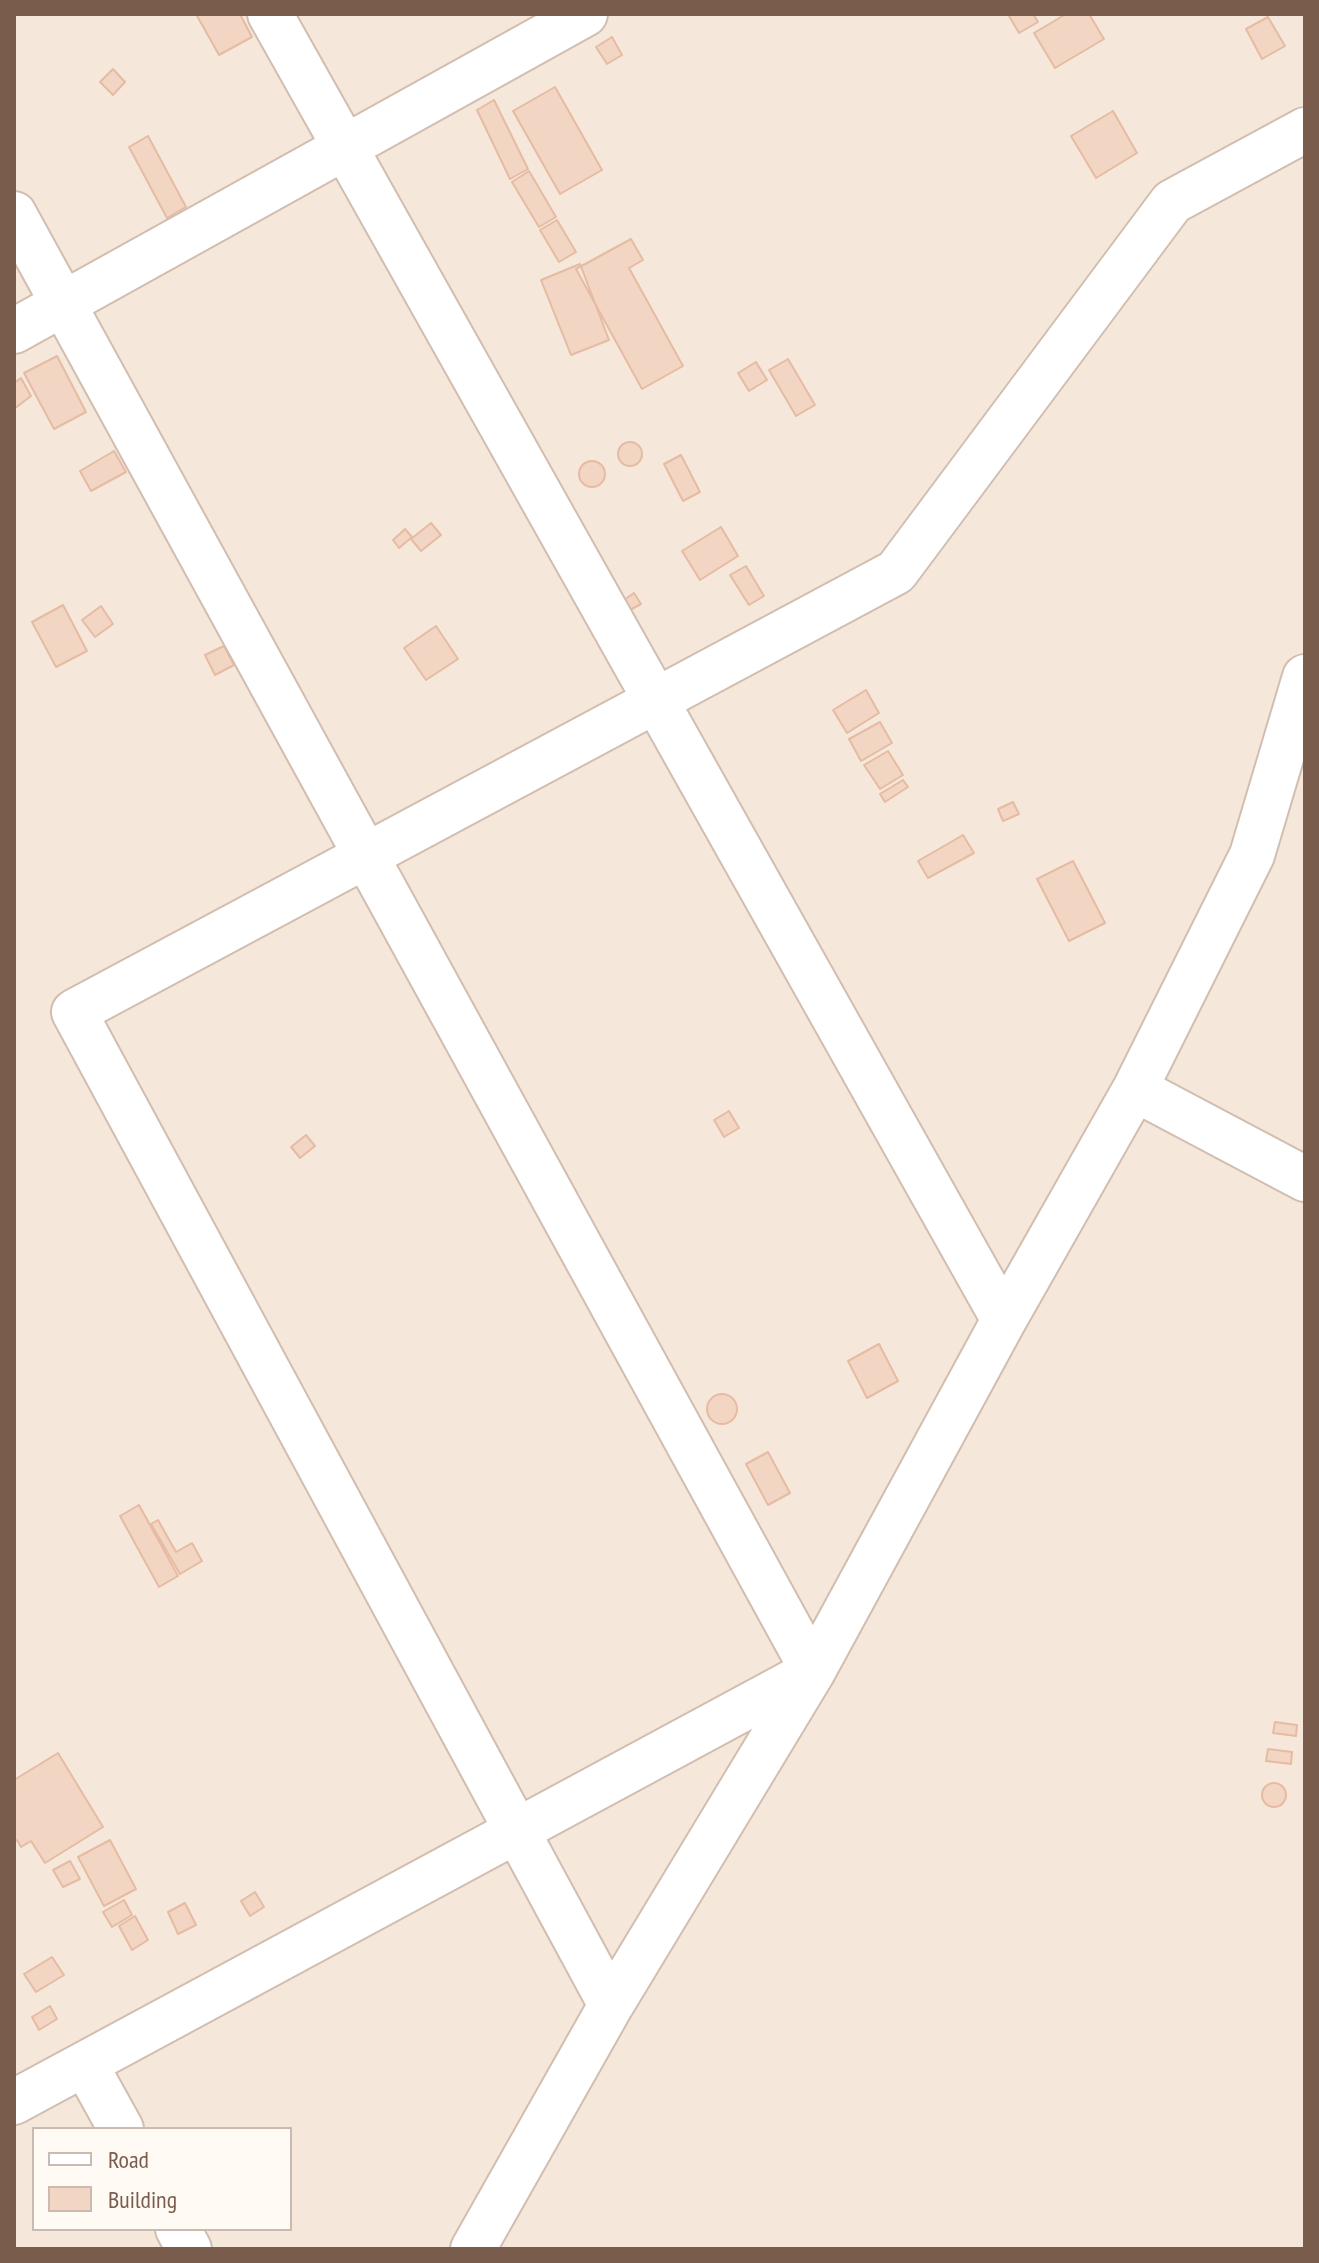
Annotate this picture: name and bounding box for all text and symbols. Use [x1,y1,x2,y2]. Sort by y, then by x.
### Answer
legend [32,2127,292,2231]
text: Road [108,2144,149,2175]
text: Building [108,2184,177,2215]

